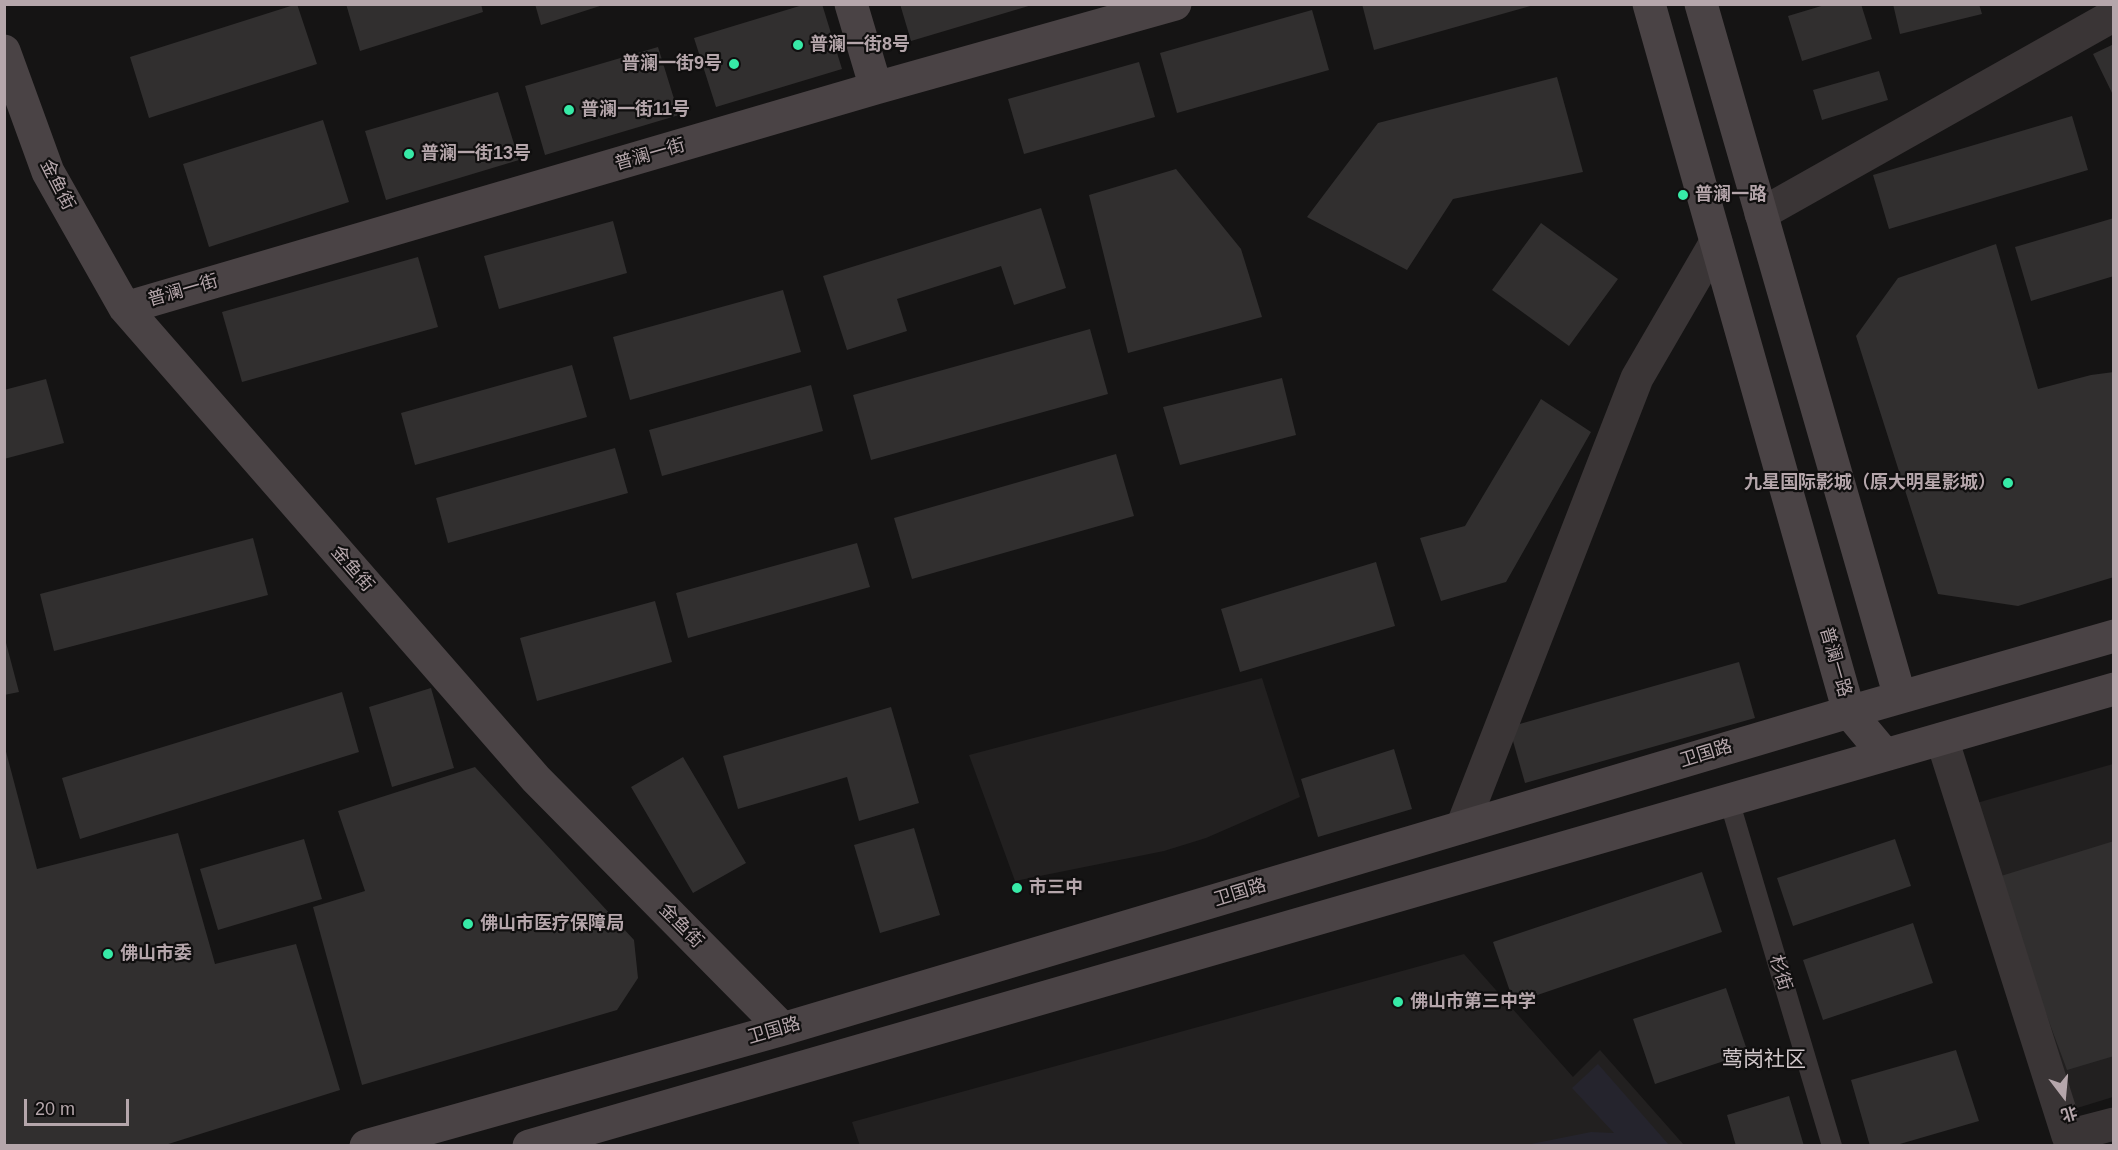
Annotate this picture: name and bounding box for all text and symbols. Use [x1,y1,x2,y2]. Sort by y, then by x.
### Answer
place label: 普澜一街8号 [810,34,910,56]
marker: 普澜一街8号 [791,38,805,52]
place label: 普澜一街9号 [622,53,722,75]
marker: 普澜一街9号 [727,57,741,71]
place label: 普澜一街11号 [581,99,690,121]
marker: 普澜一街11号 [562,103,576,117]
street label: 普澜一街 [612,135,688,175]
place label: 普澜一街13号 [421,143,531,165]
marker: 普澜一街13号 [402,147,416,161]
street label: 金鱼街 [35,156,79,214]
place label: 普澜一路 [1695,184,1767,206]
marker: 普澜一路 [1676,188,1690,202]
street label: 普澜一街 [145,271,221,311]
place label: 九星国际影城（原大明星影城） [1744,472,1996,494]
marker: 九星国际影城（原大明星影城） [2001,476,2015,490]
street label: 金鱼街 [326,542,378,596]
street label: 普澜一路 [1815,624,1855,700]
street label: 卫国路 [1677,736,1735,772]
street label: 卫国路 [1211,875,1269,911]
place label: 市三中 [1029,877,1083,899]
marker: 市三中 [1010,881,1024,895]
street label: 金鱼街 [654,899,708,953]
place label: 佛山市医疗保障局 [480,913,624,935]
marker: 佛山市医疗保障局 [461,917,475,931]
place label: 佛山市委 [120,943,192,965]
marker: 佛山市委 [101,947,115,961]
street label: 杉街 [1764,953,1796,993]
place label: 佛山市第三中学 [1410,991,1536,1013]
marker: 佛山市第三中学 [1391,995,1405,1009]
street label: 卫国路 [745,1013,803,1049]
district label: 莺岗社区 [1722,1047,1806,1073]
north arrow [2034,1066,2094,1126]
scale bar [27,1087,132,1125]
text: 20 m [35,1099,75,1119]
text: 北 [2059,1103,2079,1124]

